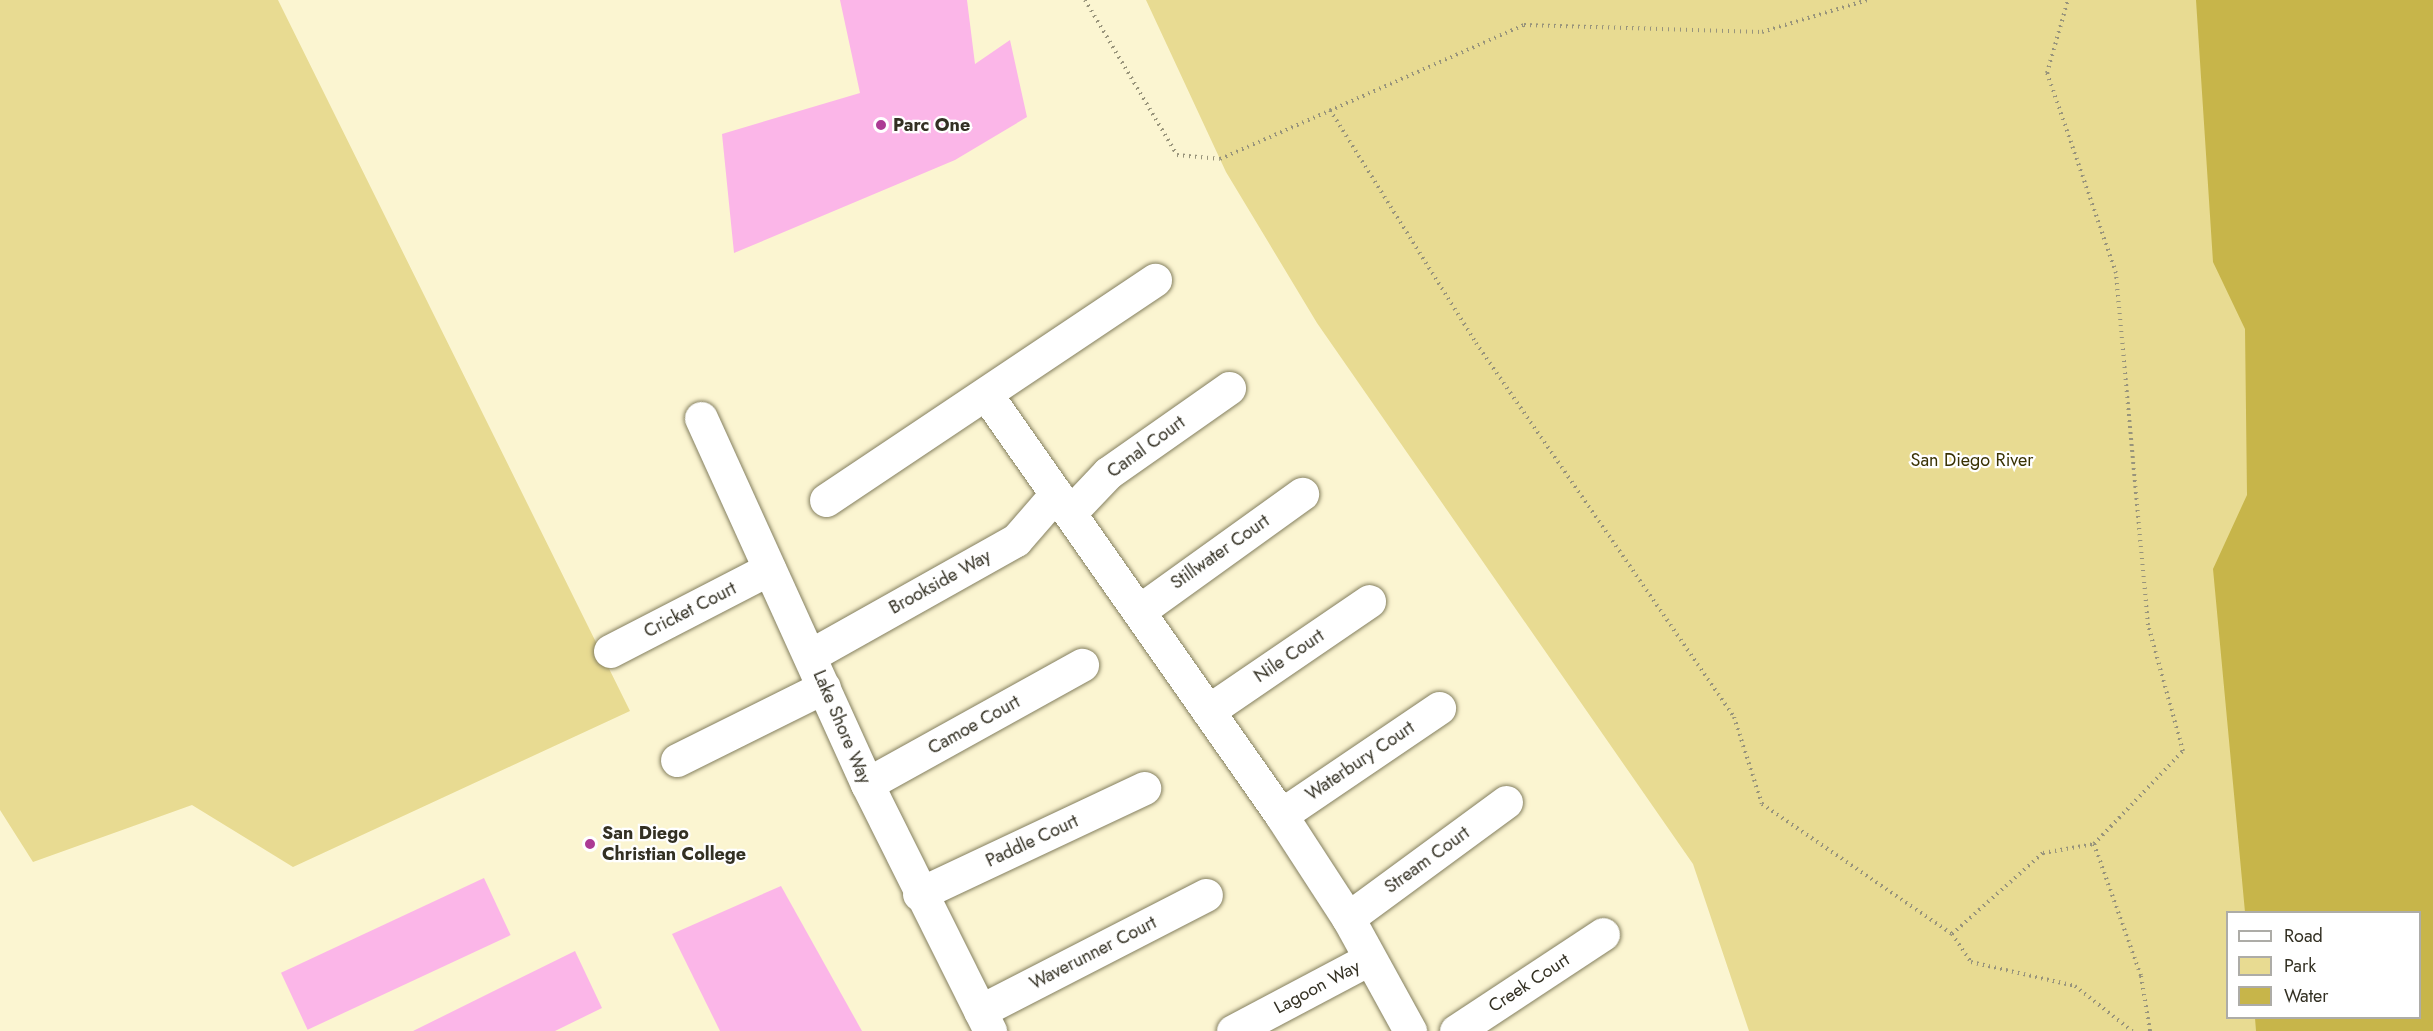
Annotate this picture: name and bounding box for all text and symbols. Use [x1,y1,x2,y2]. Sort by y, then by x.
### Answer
place label: Parc One [893,114,970,136]
marker: Parc One [874,118,888,132]
street label: Canal Court [1103,412,1189,482]
park label: San Diego River [1911,449,2033,471]
street label: Stillwater Court [1167,510,1273,594]
street label: Brookside Way [885,545,995,619]
street label: Cricket Court [640,578,740,642]
street label: Nile Court [1250,625,1328,687]
street label: Lake Shore Way [808,667,876,787]
street label: Camoe Court [924,691,1024,759]
street label: Waterbury Court [1302,717,1418,805]
street label: Paddle Court [982,810,1082,872]
street label: Stream Court [1380,822,1474,898]
place label: San Diego Christian College [602,823,746,866]
marker: San Diego Christian College [583,837,597,851]
legend [2226,911,2421,1019]
street label: Waverunner Court [1026,912,1160,994]
text: Road [2284,923,2323,949]
street label: Creek Court [1484,949,1574,1017]
text: Park [2284,953,2316,979]
street label: Lagoon Way [1270,955,1364,1019]
text: Water [2284,983,2328,1009]

